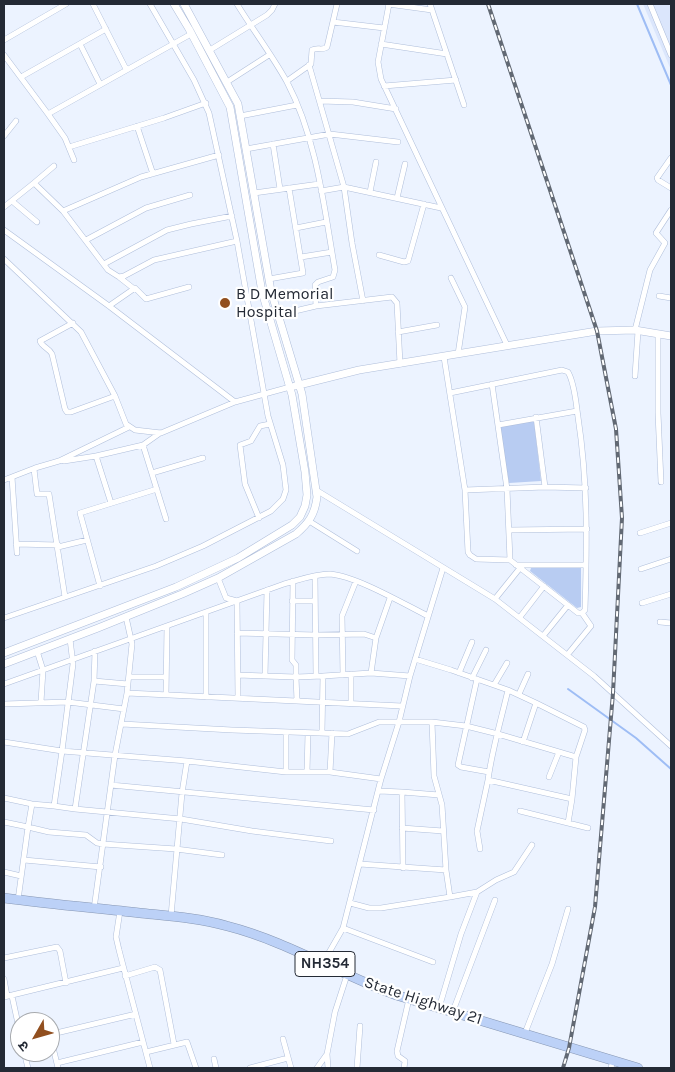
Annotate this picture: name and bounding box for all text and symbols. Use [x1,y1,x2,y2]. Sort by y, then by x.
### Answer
place label: B D Memorial Hospital [236,284,333,322]
marker: B D Memorial Hospital [218,296,232,310]
road number: NH354 [295,952,355,976]
street label: State Highway 21 [362,973,484,1029]
north arrow [10,1012,60,1062]
text: उ [14,1037,33,1054]

